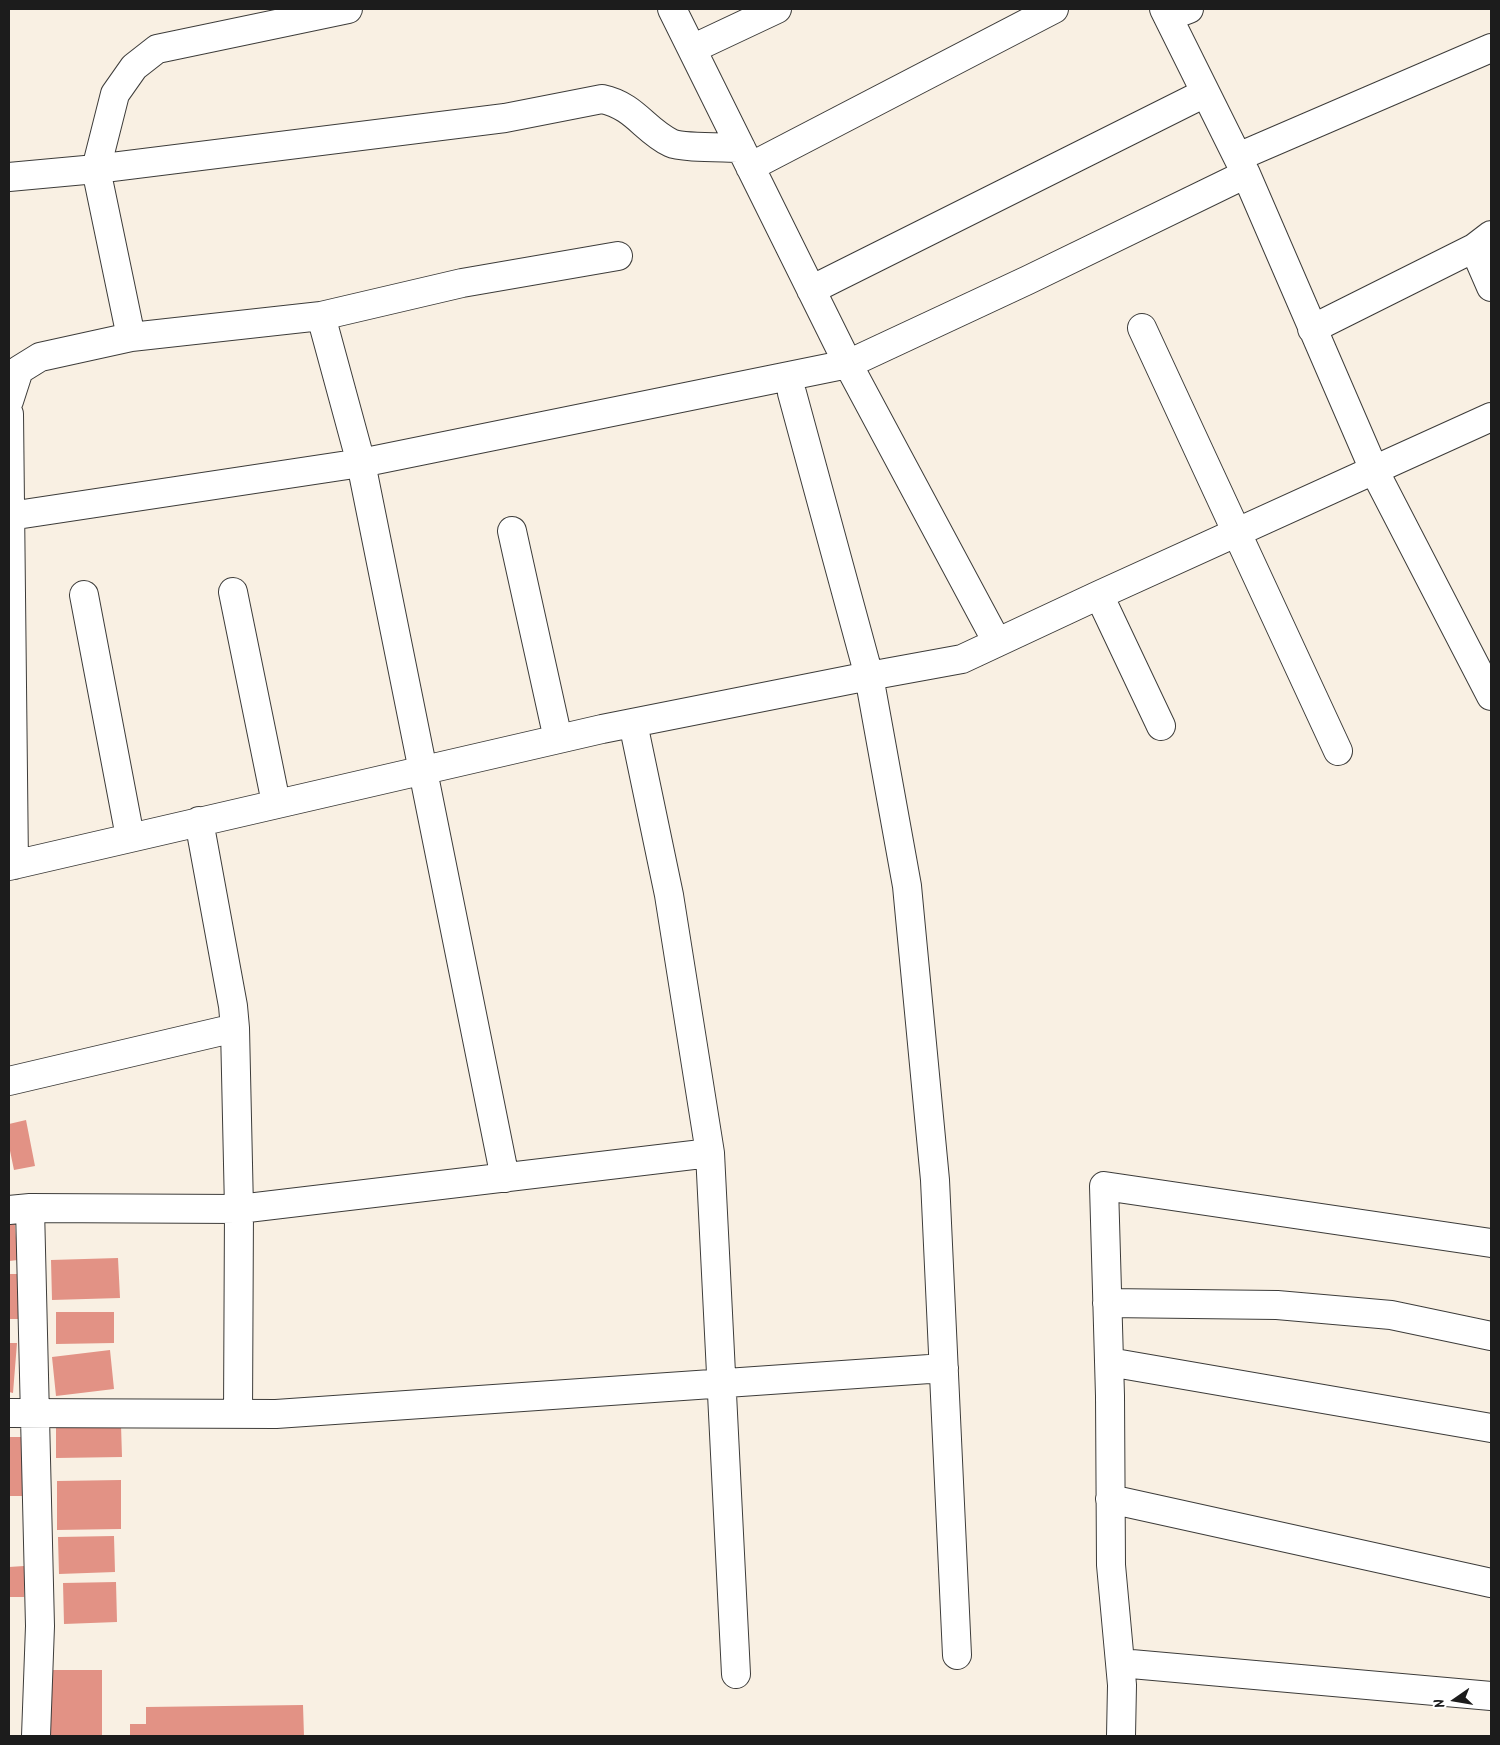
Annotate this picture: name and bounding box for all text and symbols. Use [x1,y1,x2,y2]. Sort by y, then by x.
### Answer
north arrow [1430,1675,1480,1725]
text: N [1429,1697,1452,1710]

